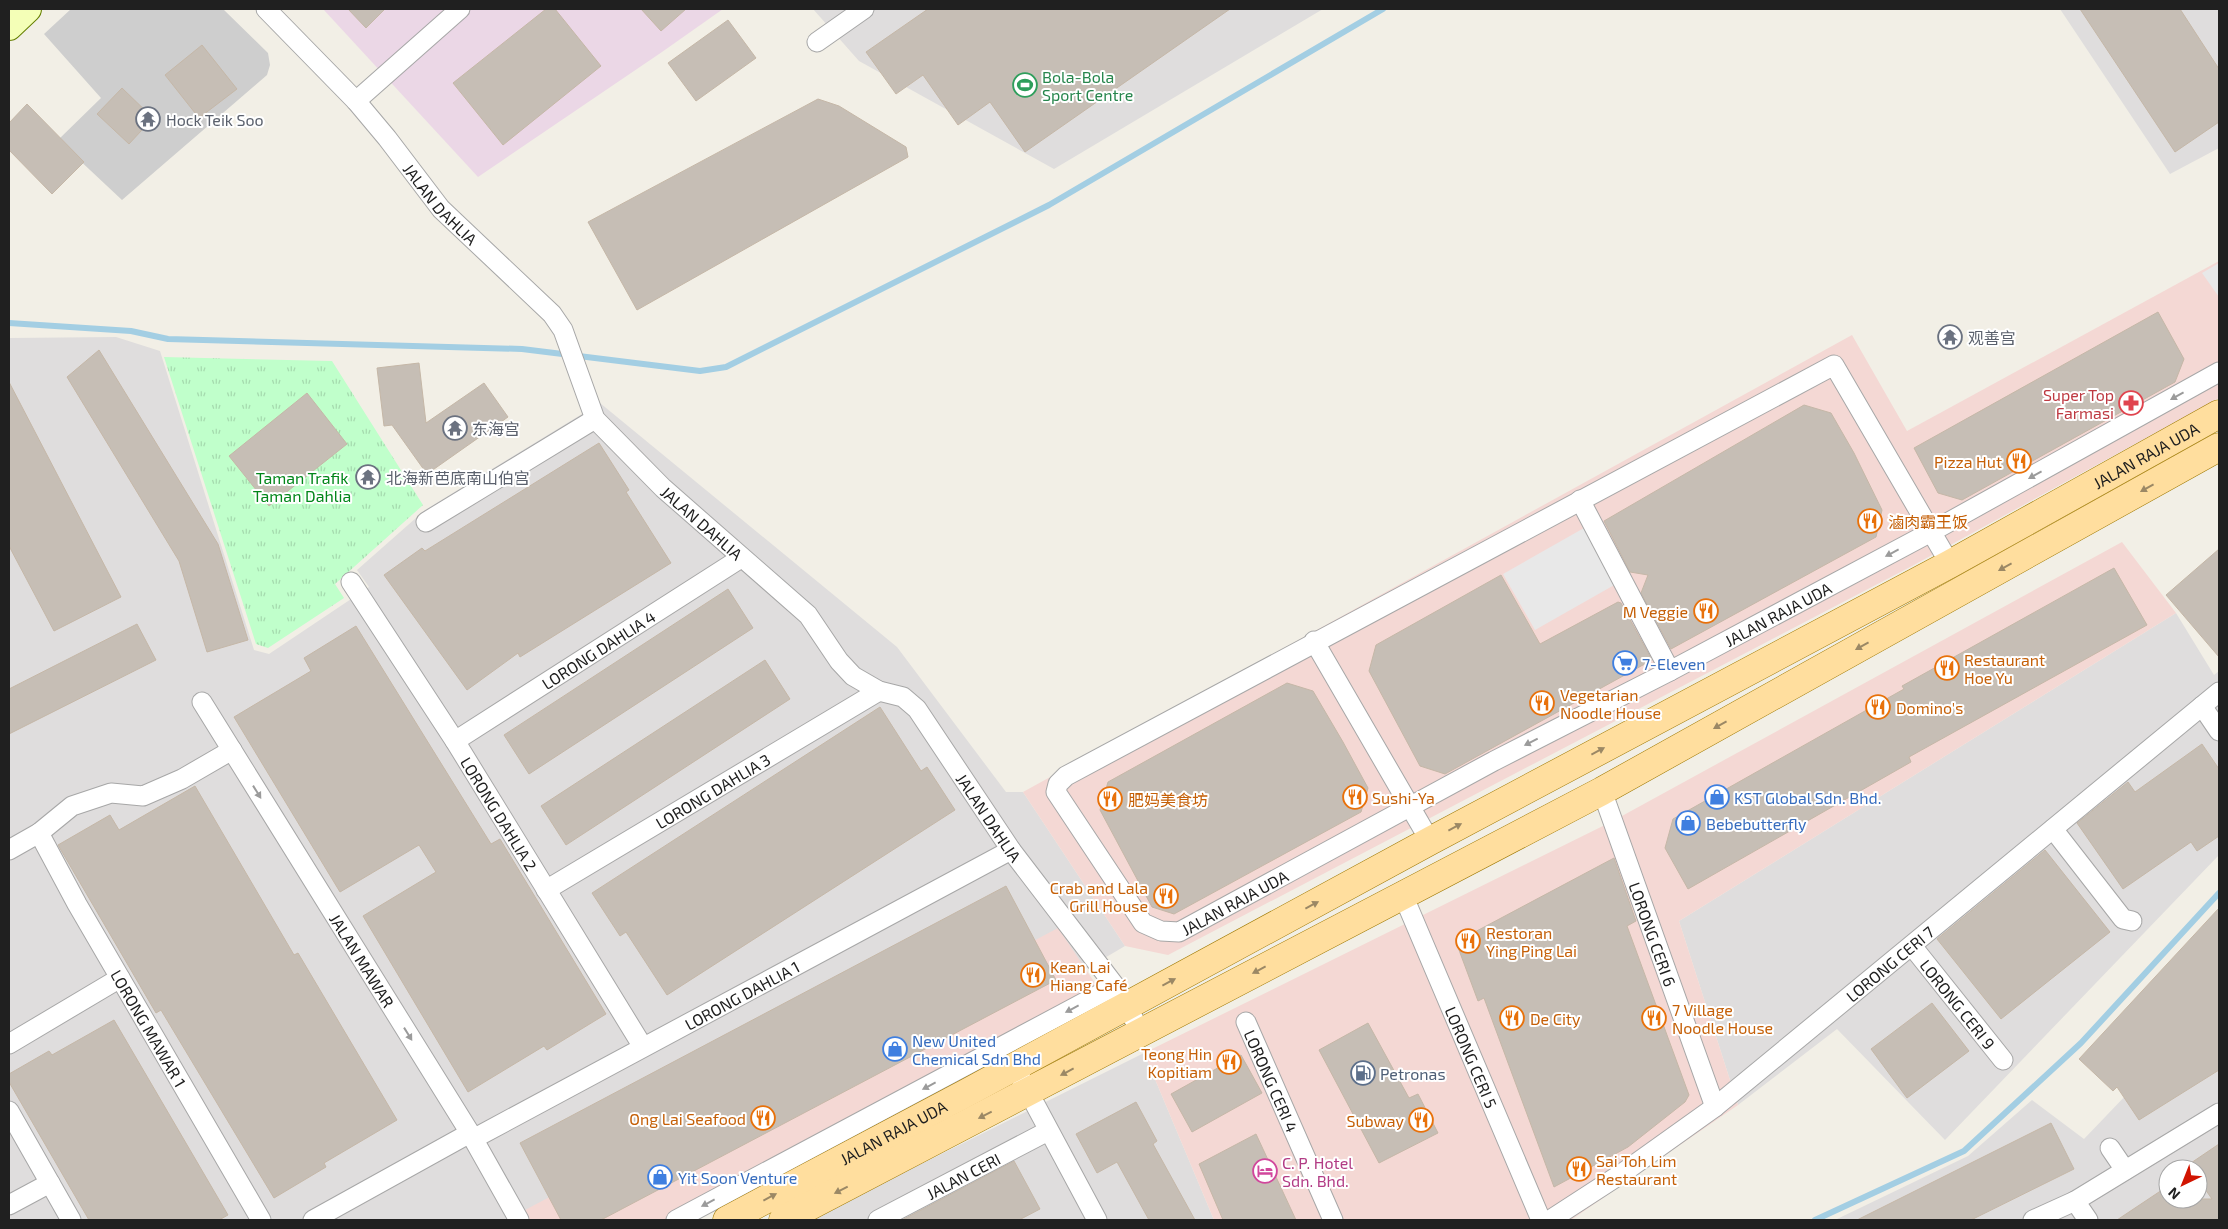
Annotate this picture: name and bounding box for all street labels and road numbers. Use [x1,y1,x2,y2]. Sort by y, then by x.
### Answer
street label: JALAN DAHLIA [400,159,482,248]
street label: JALAN RAJA UDA [2090,418,2202,492]
street label: JALAN DAHLIA [658,482,747,563]
street label: JALAN RAJA UDA [1721,578,1834,650]
street label: LORONG DAHLIA 4 [538,606,659,693]
street label: LORONG DAHLIA 3 [652,749,773,832]
street label: LORONG DAHLIA 2 [457,753,542,874]
street label: JALAN DAHLIA [953,770,1026,865]
street label: JALAN RAJA UDA [1178,865,1291,938]
street label: LORONG CERI 6 [1626,880,1680,989]
street label: JALAN MAWAR [326,910,399,1011]
street label: LORONG CERI 7 [1842,922,1937,1005]
street label: LORONG CERI 9 [1917,955,2000,1052]
street label: LORONG DAHLIA 1 [681,956,802,1033]
street label: LORONG MAWAR 1 [108,966,191,1090]
street label: LORONG CERI 5 [1442,1003,1502,1111]
street label: LORONG CERI 4 [1241,1027,1303,1135]
street label: JALAN RAJA UDA [836,1096,950,1168]
street label: JALAN CERI [923,1148,1003,1203]

